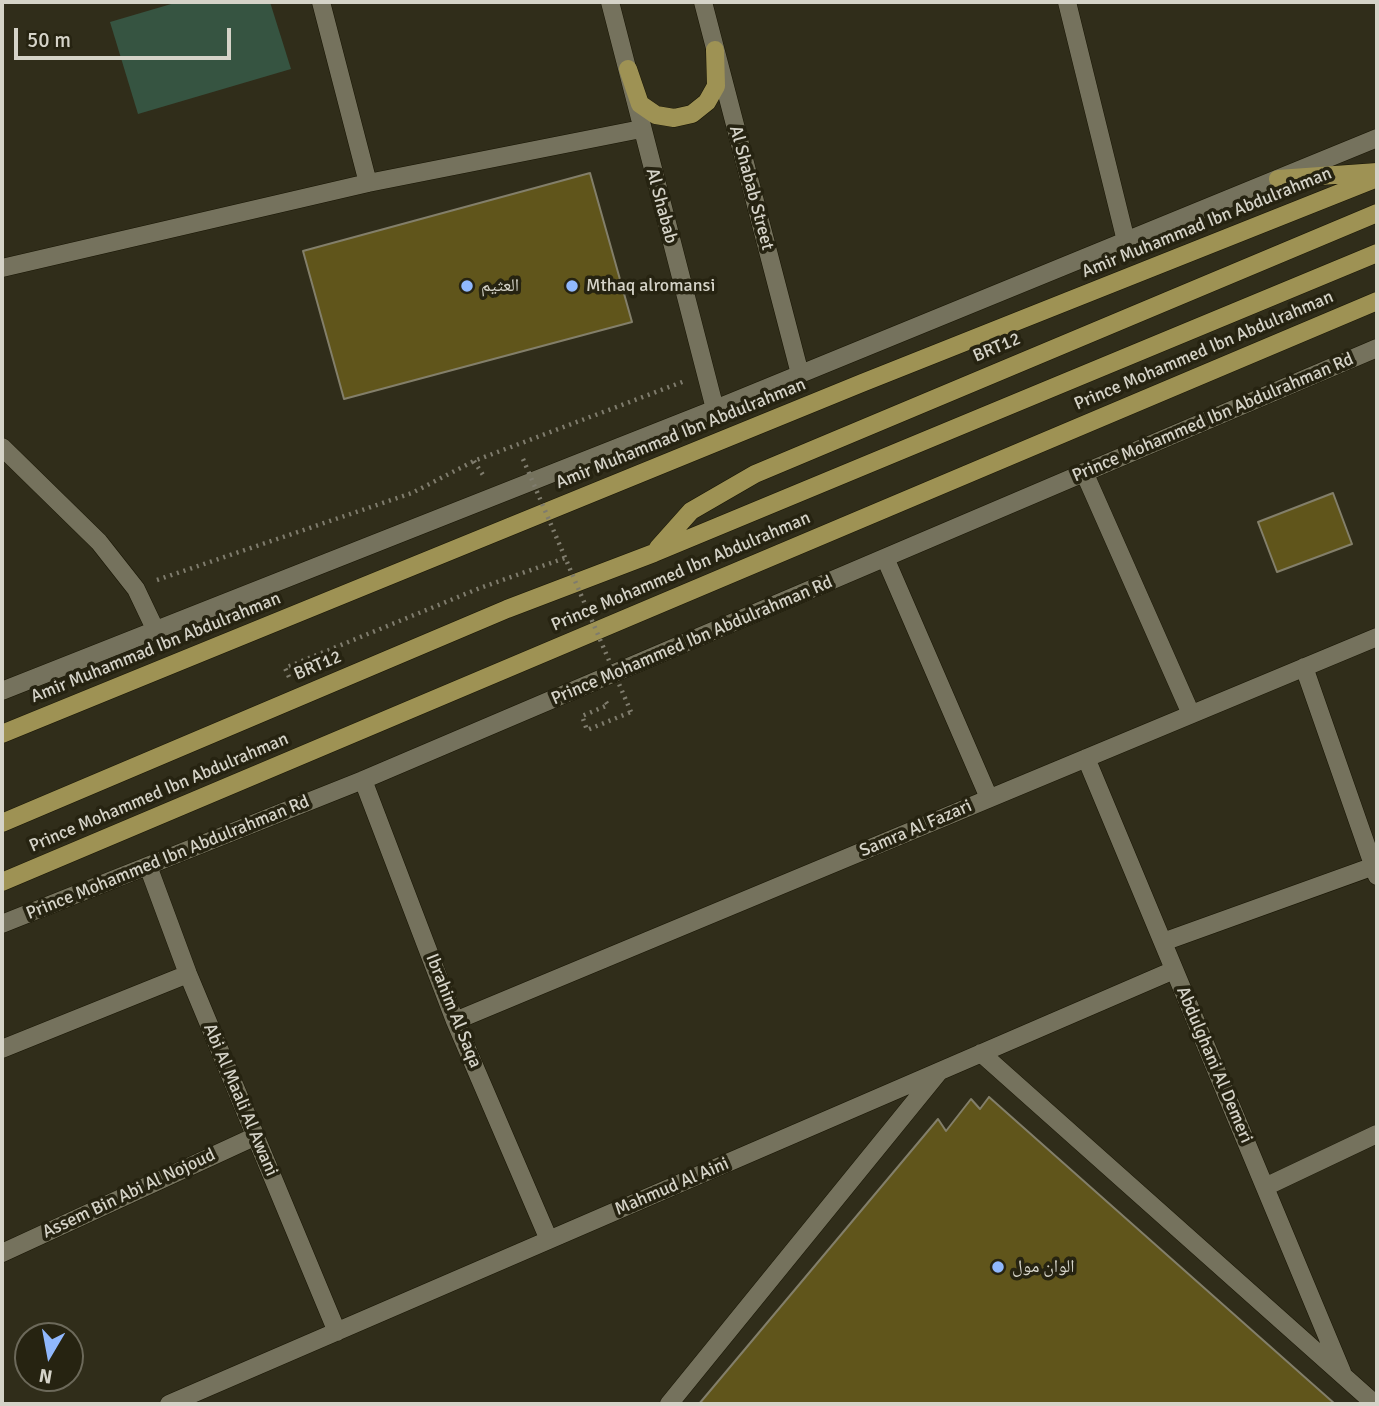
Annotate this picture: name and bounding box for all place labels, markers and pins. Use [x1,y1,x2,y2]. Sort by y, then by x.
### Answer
place label: العثيم [481,275,519,297]
place label: Mthaq alromansi [586,275,715,297]
marker: العثيم [459,278,475,294]
marker: Mthaq alromansi [564,278,580,294]
place label: الوان مول [1012,1256,1075,1278]
marker: الوان مول [990,1259,1006,1275]

